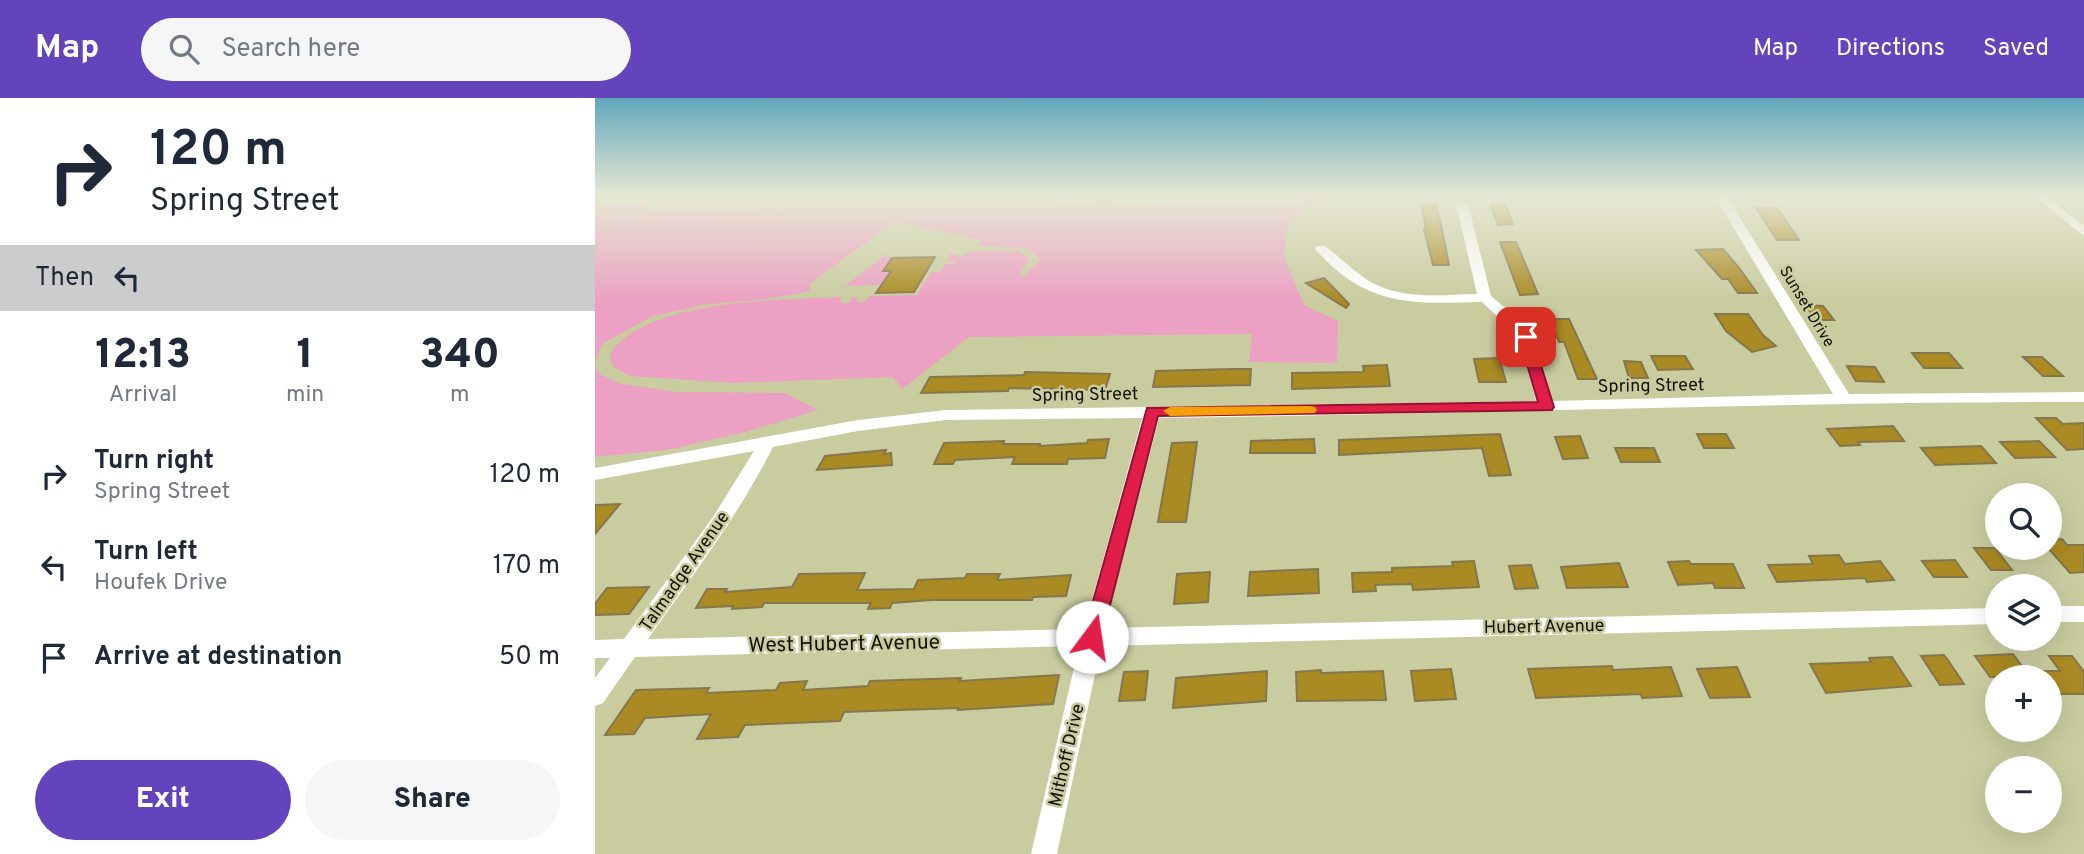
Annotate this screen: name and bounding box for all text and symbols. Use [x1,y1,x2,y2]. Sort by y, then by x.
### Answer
search box [141,18,631,81]
text: Map [35,28,99,70]
icon: search [165,30,203,68]
text: Search here [221,33,360,66]
text: Map [1753,34,1798,64]
text: Directions [1836,34,1945,64]
text: Saved [1983,34,2049,64]
text: 120 m [150,121,287,183]
icon: right [35,126,126,217]
text: Spring Street [150,182,340,222]
icon: left [108,259,146,297]
text: Then [35,262,94,295]
street label: Sunset Drive [1774,263,1838,351]
pin [1496,307,1556,367]
icon: arrive [1507,318,1545,356]
text: 12:13 [95,330,191,383]
text: 1 [297,330,314,383]
text: 340 [419,330,500,383]
street label: Spring Street [1597,374,1705,399]
text: Arrival [109,381,177,410]
text: min [286,381,324,410]
text: m [450,381,469,410]
street label: Spring Street [1031,383,1139,408]
text: Turn right [94,445,214,478]
icon: right [35,457,73,495]
text: 120 m [490,459,560,492]
text: Spring Street [94,478,230,507]
map controls [1985,483,2062,833]
button: search [1985,483,2062,560]
street label: Talmadge Avenue [635,507,735,637]
text: Turn left [94,536,198,569]
icon: left [35,548,73,586]
text: 170 m [493,550,560,583]
text: Houfek Drive [94,569,228,598]
button: layers [1985,574,2062,651]
position arrow [1055,600,1129,674]
street label: Hubert Avenue [1483,615,1605,640]
street label: West Hubert Avenue [748,629,940,660]
icon: arrive [35,639,73,677]
text: Arrive at destination [94,641,342,674]
text: 50 m [499,641,560,674]
button: + [1985,665,2062,742]
street label: Mithoff Drive [1044,702,1090,809]
button: − [1985,756,2062,833]
button: Exit [35,760,291,840]
button: Share [305,760,560,840]

